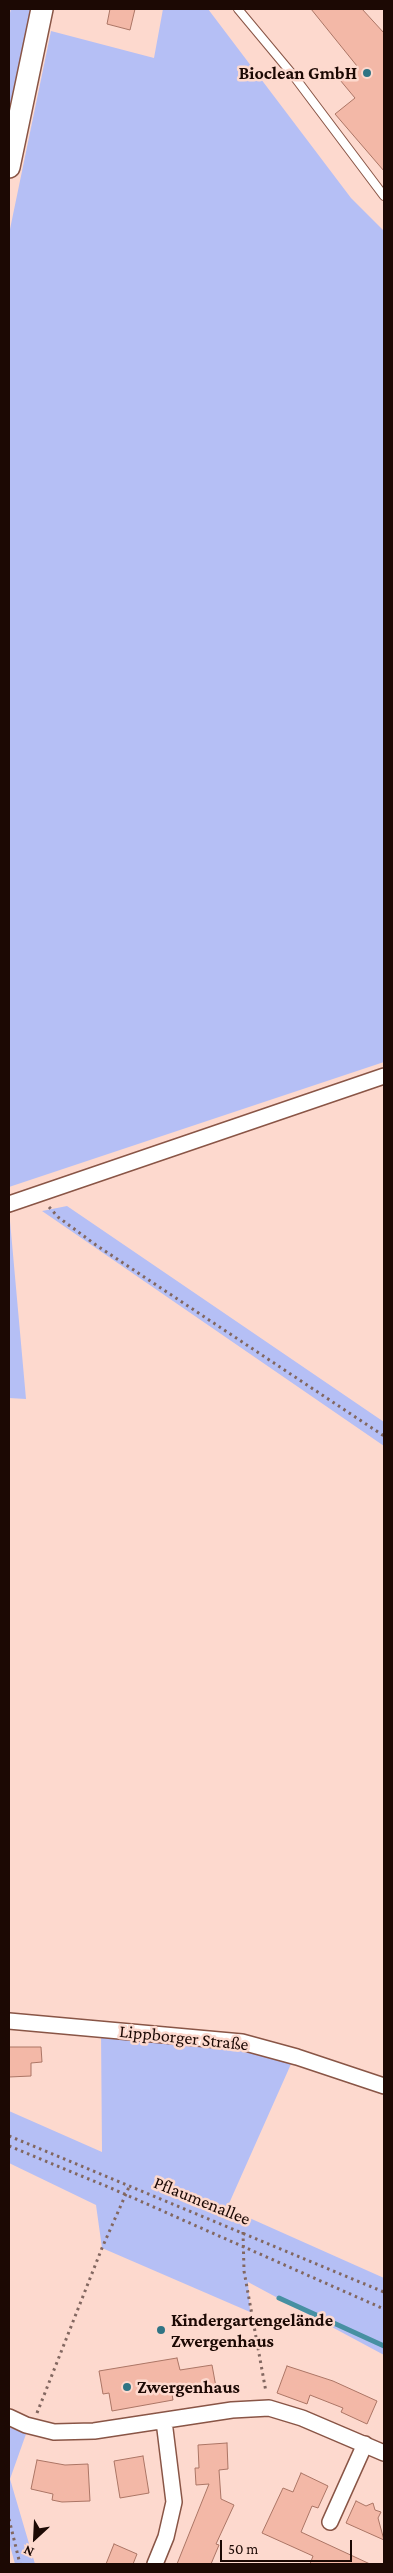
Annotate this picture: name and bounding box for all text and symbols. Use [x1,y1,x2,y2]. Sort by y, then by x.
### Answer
place label: Bioclean GmbH [239,62,357,84]
marker: Bioclean GmbH [361,67,373,79]
street label: Lippborger Straße [118,2020,250,2056]
street label: Pflaumenallee [151,2172,253,2230]
place label: Kindergartengelände Zwergenhaus [171,2309,333,2352]
marker: Kindergartengelände Zwergenhaus [155,2324,167,2336]
place label: Zwergenhaus [137,2376,240,2398]
marker: Zwergenhaus [121,2381,133,2393]
north arrow [10,2513,60,2563]
scale bar [223,2530,356,2562]
text: 50 m [228,2541,258,2557]
text: N [21,2542,36,2561]

